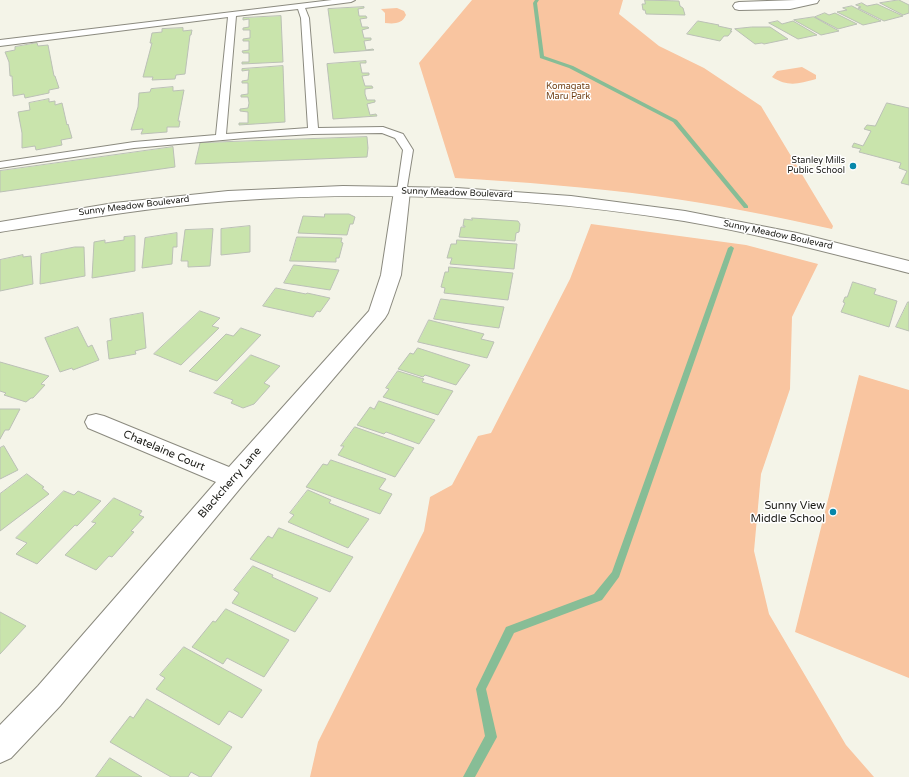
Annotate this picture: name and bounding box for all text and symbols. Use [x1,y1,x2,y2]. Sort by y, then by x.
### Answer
park label: Komagata Maru Park [546,82,590,103]
place label: Stanley Mills Public School [787,156,845,177]
marker: Stanley Mills Public School [848,161,858,171]
street label: Sunny Meadow Boulevard [401,186,513,200]
street label: Sunny Meadow Boulevard [78,194,190,218]
street label: Sunny Meadow Boulevard [722,218,834,252]
street label: Chatelaine Court [121,428,207,474]
street label: Blackcherry Lane [196,445,264,521]
place label: Sunny View Middle School [751,499,825,525]
marker: Sunny View Middle School [828,507,838,517]

